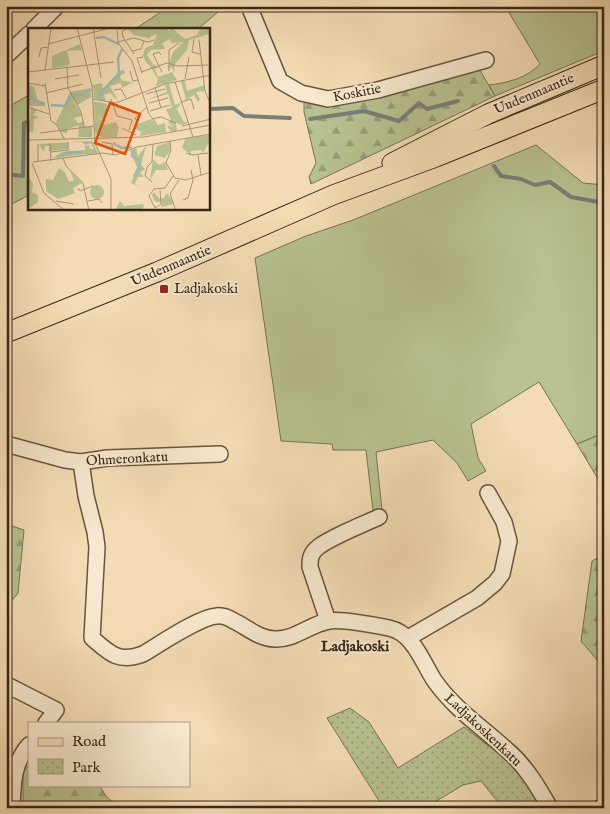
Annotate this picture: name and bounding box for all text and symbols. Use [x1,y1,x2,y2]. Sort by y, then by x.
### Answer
inset map [28,28,210,210]
street label: Uudenmaantie [491,69,577,119]
street label: Koskitie [331,79,383,106]
street label: Uudenmaantie [128,241,214,291]
place label: Ladjakoski [174,280,238,298]
marker: Ladjakoski [158,283,170,295]
street label: Ohmeronkatu [86,448,168,470]
district label: Ladjakoski [321,637,389,656]
street label: Ladjakoskenkatu [440,689,526,771]
legend [28,722,190,786]
text: Road [72,732,107,751]
text: Park [72,758,102,777]

